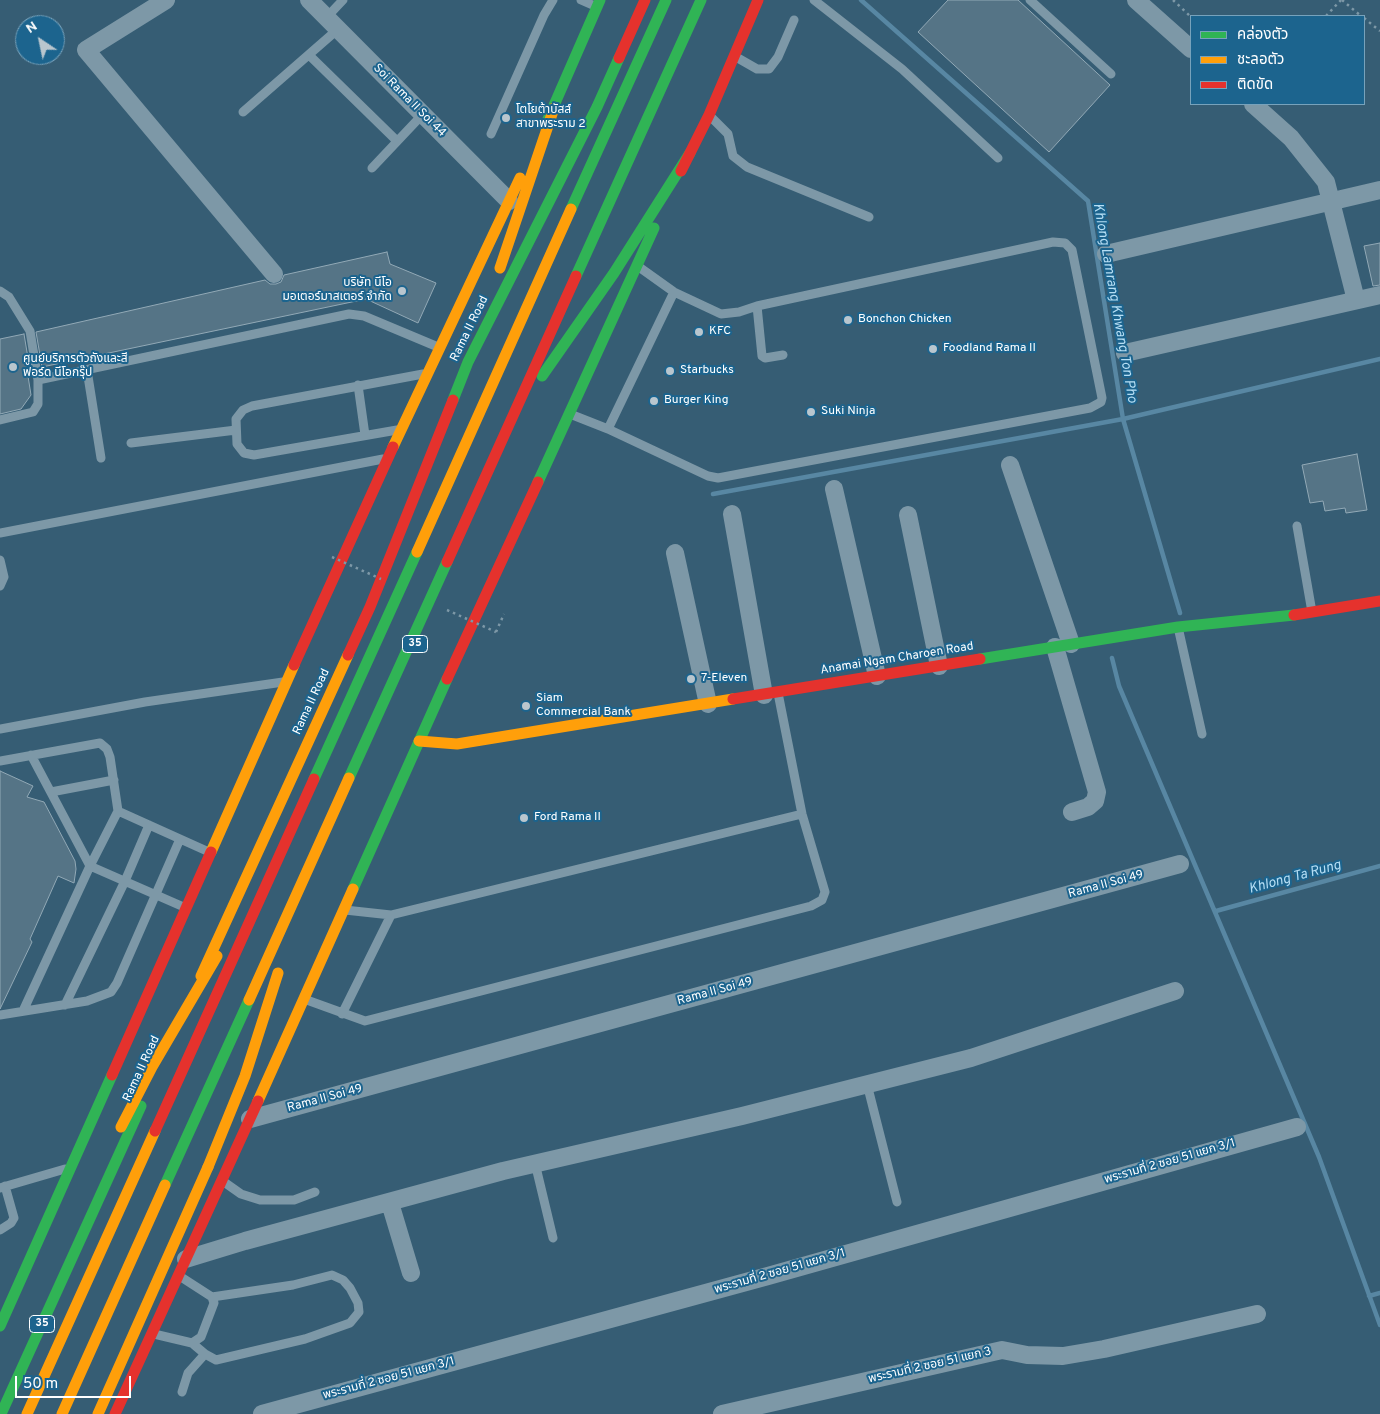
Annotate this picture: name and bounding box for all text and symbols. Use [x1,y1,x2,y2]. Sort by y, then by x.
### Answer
north arrow [15,15,65,65]
legend [1190,15,1365,105]
text: N [23,18,41,38]
text: คล่องตัว [1237,26,1288,45]
text: ชะลอตัว [1237,51,1284,70]
street label: Soi Rama II Soi 44 [370,62,448,140]
text: ติดขัด [1237,76,1273,95]
place label: โตโยต้าบัสส์ สาขาพระราม 2 [516,104,586,132]
marker: โตโยต้าบัสส์ สาขาพระราม 2 [500,112,512,124]
water label: Khlong Lamrang Khwang Ton Pho [1088,202,1140,404]
place label: บริษัท นีโอ มอเตอร์มาสเตอร์ จำกัด [282,277,392,305]
marker: บริษัท นีโอ มอเตอร์มาสเตอร์ จำกัด [396,285,408,297]
street label: Rama II Road [448,294,492,364]
place label: Bonchon Chicken [858,313,952,327]
marker: Bonchon Chicken [842,314,854,326]
place label: KFC [709,325,731,339]
marker: KFC [693,326,705,338]
place label: Foodland Rama II [943,342,1036,356]
marker: Foodland Rama II [927,343,939,355]
place label: ศูนย์บริการตัวถังและสี ฟอร์ด นีโอกรุ๊ป [23,353,128,381]
marker: ศูนย์บริการตัวถังและสี ฟอร์ด นีโอกรุ๊ป [7,361,19,373]
place label: Starbucks [680,364,734,378]
marker: Starbucks [664,365,676,377]
place label: Burger King [664,394,728,408]
marker: Burger King [648,395,660,407]
place label: Suki Ninja [821,405,875,419]
marker: Suki Ninja [805,406,817,418]
road number: 35 [402,636,428,652]
street label: Anamai Ngam Charoen Road [819,640,975,678]
street label: Rama II Road [290,667,334,737]
place label: 7-Eleven [701,672,747,686]
marker: 7-Eleven [685,673,697,685]
place label: Siam Commercial Bank [536,692,631,720]
marker: Siam Commercial Bank [520,700,532,712]
place label: Ford Rama II [534,811,601,825]
marker: Ford Rama II [518,812,530,824]
water label: Khlong Ta Rung [1247,858,1343,898]
street label: Rama II Soi 49 [1067,868,1145,902]
street label: Rama II Soi 49 [676,975,754,1009]
street label: Rama II Road [120,1034,164,1104]
street label: Rama II Soi 49 [286,1082,364,1116]
street label: พระรามที่ 2 ซอย 51 แยก 3/1 [1103,1136,1237,1188]
street label: พระรามที่ 2 ซอย 51 แยก 3/1 [713,1246,847,1298]
road number: 35 [30,1316,54,1332]
street label: พระรามที่ 2 ซอย 51 แยก 3 [867,1345,993,1387]
street label: พระรามที่ 2 ซอย 51 แยก 3/1 [322,1354,456,1404]
scale bar [18,1366,134,1398]
text: 50 m [23,1375,58,1394]

